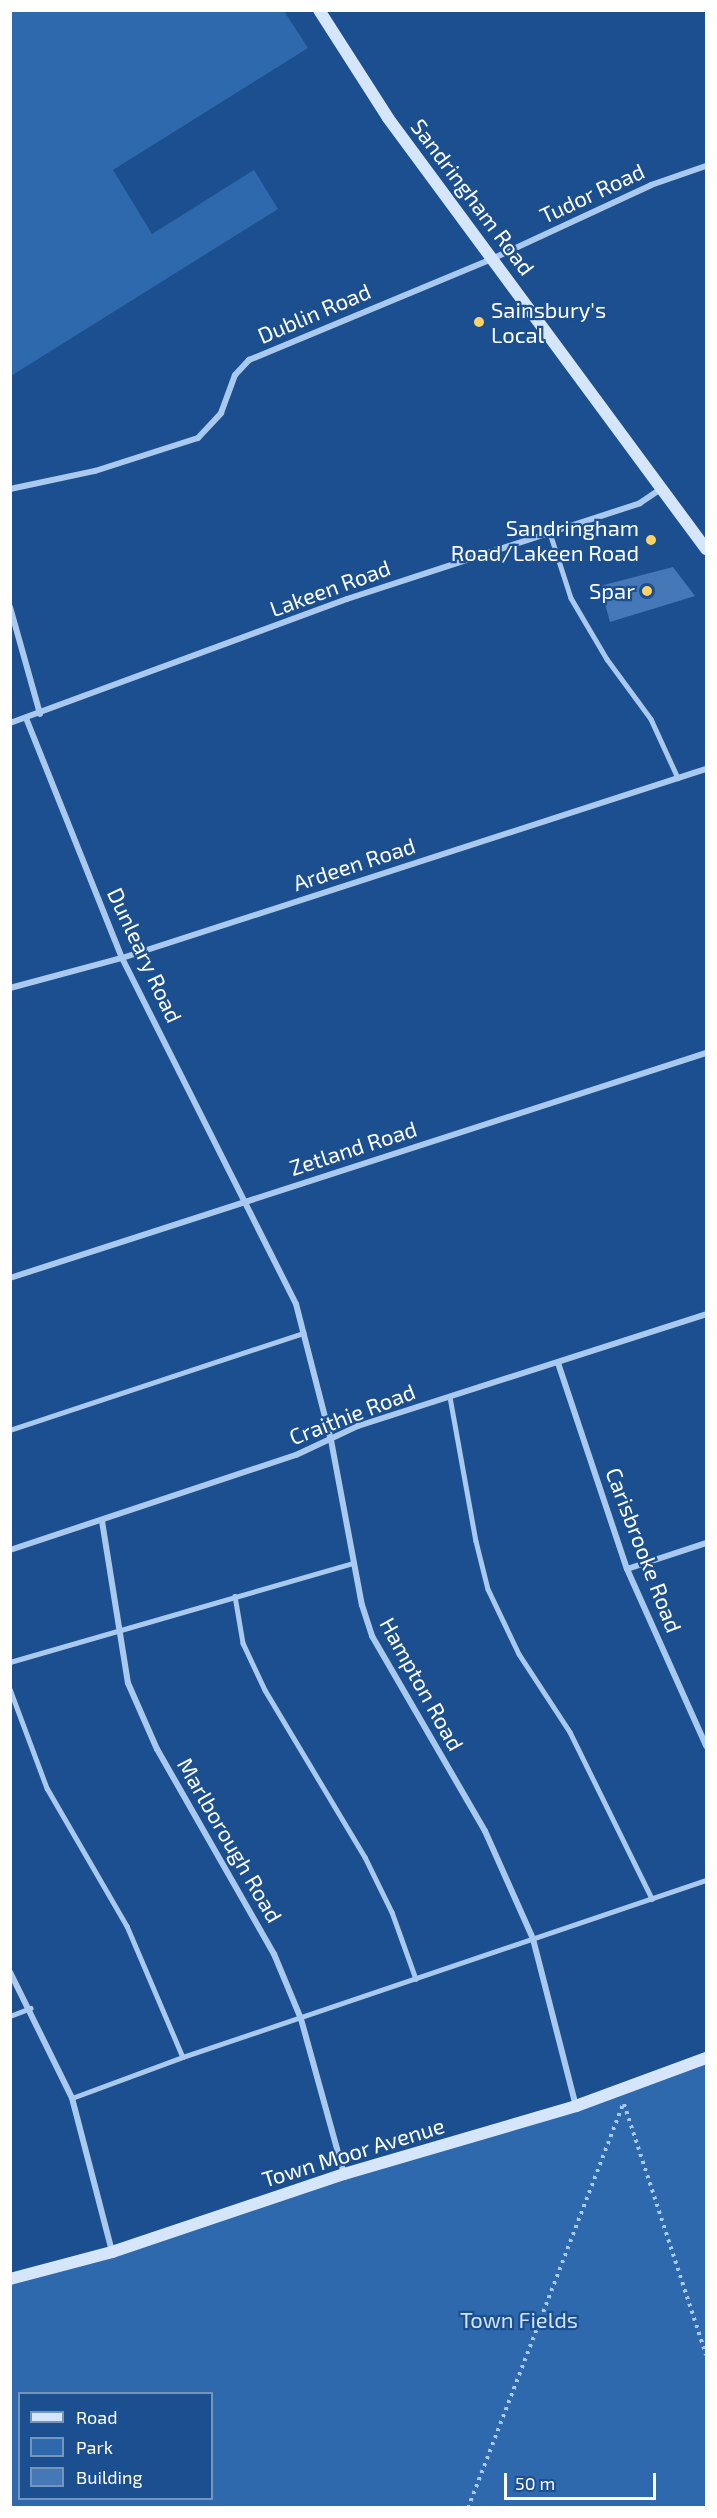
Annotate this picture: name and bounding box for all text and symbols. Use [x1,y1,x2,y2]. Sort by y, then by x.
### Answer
street label: Sandringham Road [406,114,540,280]
street label: Tudor Road [535,157,649,229]
street label: Dublin Road [254,277,374,349]
place label: Sainsbury's Local [491,296,606,348]
marker: Sainsbury's Local [472,315,486,329]
place label: Sandringham Road/Lakeen Road [451,514,639,566]
marker: Sandringham Road/Lakeen Road [644,533,658,547]
street label: Lakeen Road [266,554,394,622]
place label: Spar [589,578,635,604]
marker: Spar [640,584,654,598]
street label: Ardeen Road [290,832,418,896]
street label: Dunleary Road [102,883,188,1027]
street label: Zetland Road [286,1115,420,1181]
street label: Craithie Road [285,1378,419,1450]
street label: Carisbrooke Road [600,1464,688,1636]
street label: Hampton Road [375,1613,469,1755]
street label: Marlborough Road [172,1753,288,1927]
street label: Town Moor Avenue [258,2112,448,2192]
park label: Town Fields [460,2307,578,2333]
legend [18,2392,213,2500]
text: Road [76,2406,117,2428]
text: Park [76,2436,113,2458]
scale bar [507,2461,658,2499]
text: Building [76,2466,143,2488]
text: 50 m [515,2472,555,2494]

